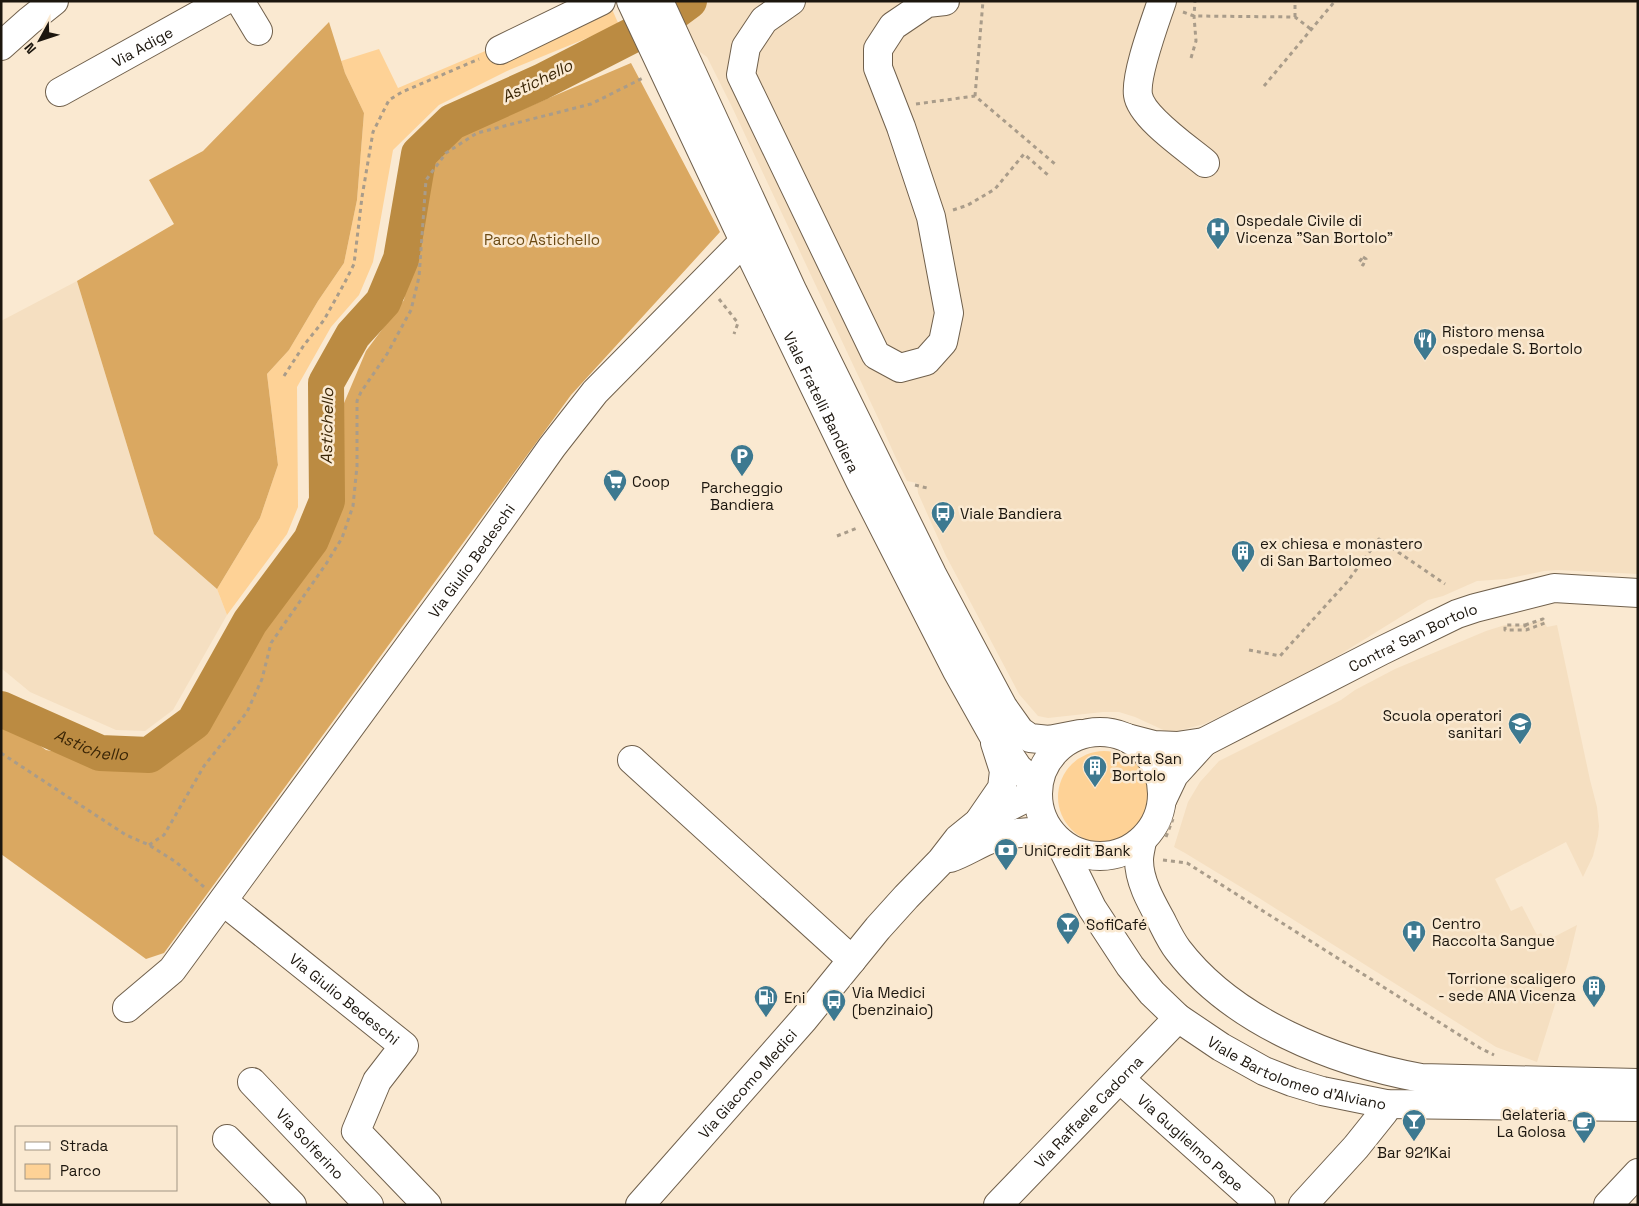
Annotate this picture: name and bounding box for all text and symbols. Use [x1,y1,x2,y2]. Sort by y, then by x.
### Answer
north arrow [15,15,65,65]
street label: Via Adige [108,22,176,71]
text: N [20,39,40,58]
water label: Astichello [498,54,577,107]
place label: Ospedale Civile di Vicenza "San Bortolo" [1236,211,1393,247]
hospital icon: Ospedale Civile di Vicenza "San Bortolo" [1205,216,1231,250]
park label: Parco Astichello [484,230,600,249]
place label: Ristoro mensa ospedale S. Bortolo [1442,322,1582,358]
restaurant icon: Ristoro mensa ospedale S. Bortolo [1412,327,1438,361]
street label: Viale Fratelli Bandiera [780,328,864,476]
water label: Astichello [316,387,338,464]
parking icon: Parcheggio Bandiera [729,443,755,477]
supermarket icon: Coop [602,468,628,502]
place label: Coop [632,472,670,491]
place label: Parcheggio Bandiera [701,478,783,514]
street label: Via Giulio Bedeschi [424,500,518,621]
bus stop icon: Viale Bandiera [930,500,956,534]
place label: Viale Bandiera [960,504,1062,523]
place label: ex chiesa e monastero di San Bartolomeo [1260,534,1423,570]
building icon: ex chiesa e monastero di San Bartolomeo [1230,539,1256,573]
street label: Contra' San Bortolo [1345,598,1480,676]
place label: Scuola operatori sanitari [1383,706,1502,742]
school or university icon: Scuola operatori sanitari [1507,711,1533,745]
water label: Astichello [51,724,129,765]
place label: Porta San Bortolo [1112,749,1182,785]
building icon: Porta San Bortolo [1082,754,1108,788]
bank icon: UniCredit Bank [993,837,1019,871]
place label: UniCredit Bank [1024,841,1131,860]
bar icon: SofiCafé [1055,911,1081,945]
place label: Centro Raccolta Sangue [1432,914,1555,950]
place label: SofiCafé [1086,915,1147,934]
hospital icon: Centro Raccolta Sangue [1401,919,1427,953]
street label: Via Giulio Bedeschi [286,949,404,1048]
place label: Torrione scaligero - sede ANA Vicenza [1438,969,1576,1005]
building icon: Torrione scaligero - sede ANA Vicenza [1581,974,1607,1008]
place label: Via Medici (benzinaio) [852,983,933,1020]
fuel station icon: Eni [753,984,779,1018]
place label: Eni [784,988,805,1007]
bus stop icon: Via Medici (benzinaio) [821,988,847,1022]
street label: Via Giacomo Medici [694,1025,800,1142]
street label: Viale Bartolomeo d'Alviano [1204,1031,1388,1113]
street label: Via Raffaele Cadorna [1030,1051,1147,1171]
street label: Via Guglielmo Pepe [1134,1090,1248,1195]
street label: Via Solferino [272,1104,349,1183]
place label: Gelateria La Golosa [1497,1105,1566,1141]
bar icon: Bar 921Kai [1401,1108,1427,1142]
cafe icon: Gelateria La Golosa [1571,1110,1597,1144]
legend [15,1126,178,1191]
text: Strada [60,1136,109,1155]
place label: Bar 921Kai [1377,1143,1451,1162]
text: Parco [60,1161,101,1180]

